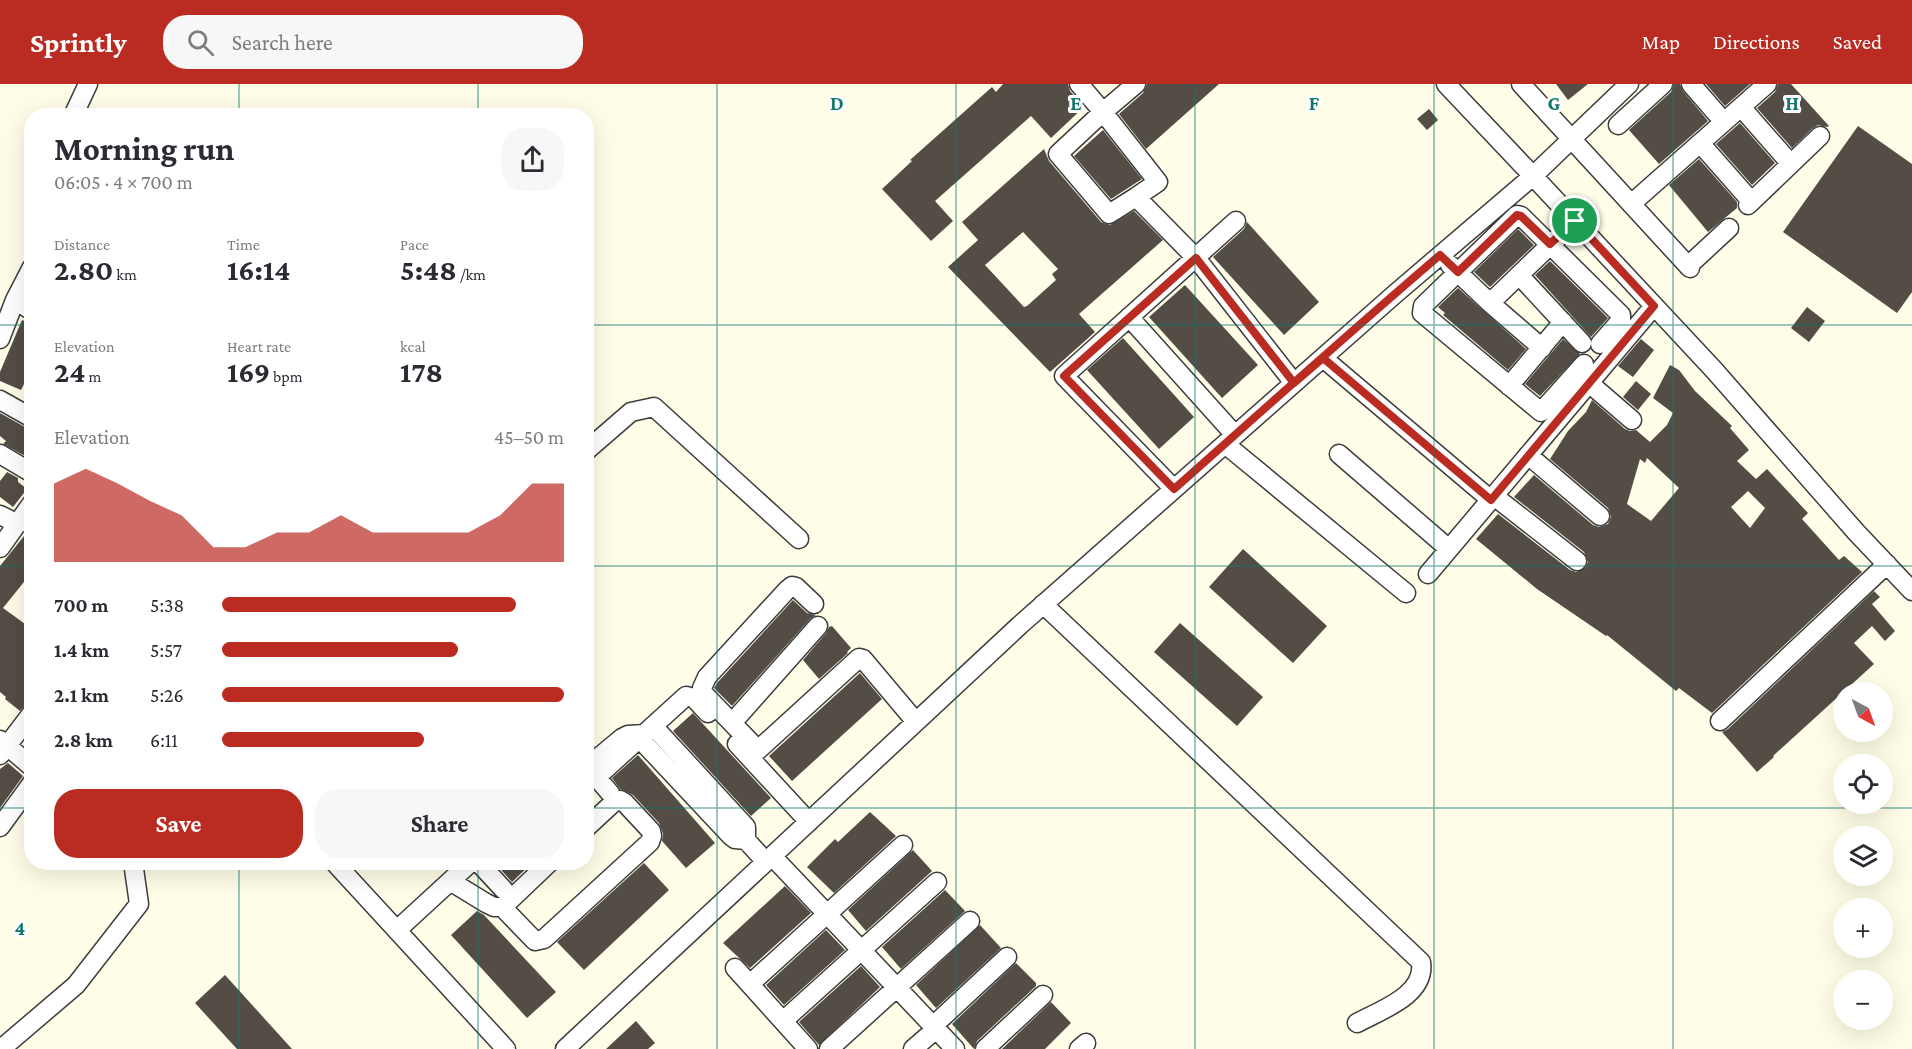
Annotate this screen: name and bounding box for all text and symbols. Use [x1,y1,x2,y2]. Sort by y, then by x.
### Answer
search box [163,15,583,69]
icon: search [184,26,217,59]
text: Sprintly [30,27,127,58]
text: Search here [232,30,333,55]
text: Map [1642,30,1680,54]
text: Directions [1713,30,1800,54]
text: Saved [1833,30,1882,54]
text: D [830,92,844,114]
text: E [1070,92,1082,114]
text: F [1309,92,1320,114]
text: G [1548,92,1561,114]
text: H [1785,92,1799,114]
button: share [501,128,564,191]
text: Morning run [54,130,235,167]
text: 06:05 · 4 × 700 m [54,171,193,193]
pin [1549,195,1600,246]
icon: arrive [1558,204,1591,237]
text: Distance [54,236,110,253]
text: Time [227,236,260,253]
text: Pace [400,236,429,253]
text: 2.80 [54,253,113,286]
text: 16:14 [227,253,290,286]
text: 5:48 [400,253,457,286]
text: km [113,266,137,283]
text: /km [457,266,486,283]
text: Elevation [54,338,115,355]
text: Heart rate [227,338,291,355]
text: kcal [400,338,426,355]
text: 24 [54,355,85,388]
text: 169 [227,355,270,388]
text: 178 [400,355,443,388]
text: m [85,368,101,385]
text: bpm [270,368,303,385]
text: Elevation [54,426,130,448]
text: 45–50 m [494,426,564,448]
text: 700 m [54,594,108,616]
text: 5:38 [150,594,184,616]
text: 1.4 km [54,639,109,661]
text: 5:57 [150,639,182,661]
north arrow [1833,682,1893,742]
map controls [1833,682,1893,1030]
text: 2.1 km [54,684,109,706]
text: 5:26 [150,684,184,706]
text: 2.8 km [54,729,113,751]
text: 6:11 [150,729,178,751]
button: locate [1833,754,1893,814]
button: Save [54,789,303,858]
button: Share [315,789,564,858]
button: layers [1833,826,1893,886]
button: + [1833,898,1893,958]
text: 4 [15,917,26,939]
button: − [1833,970,1893,1030]

